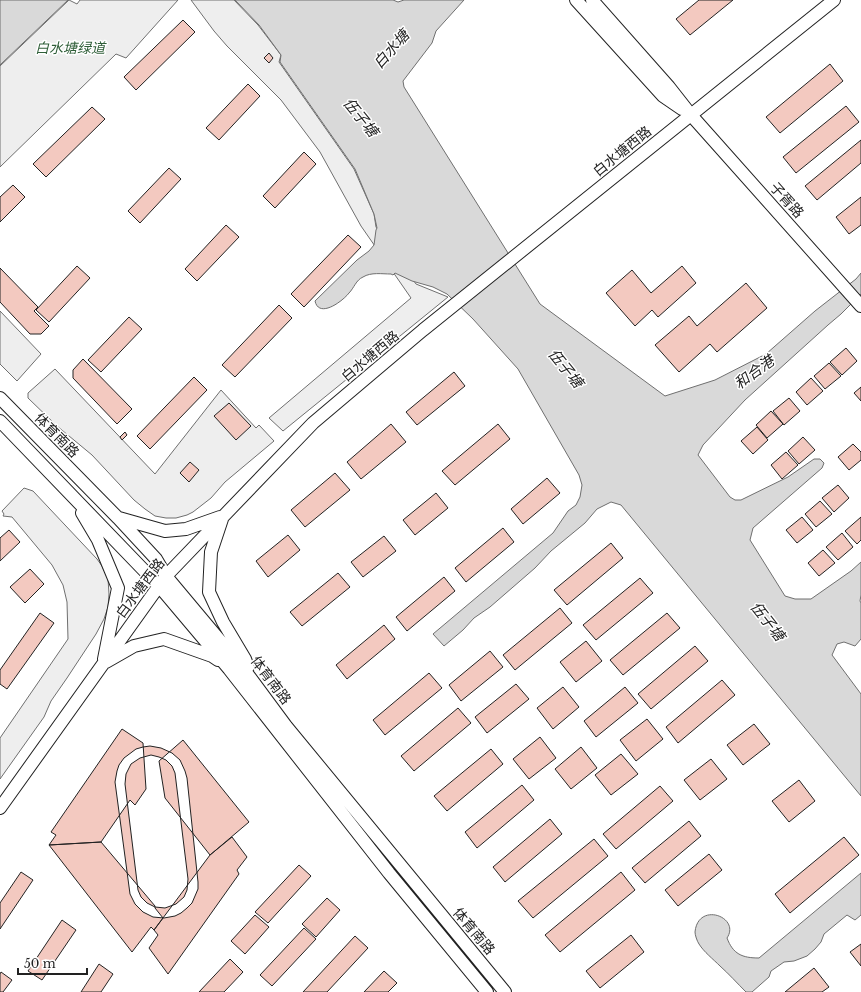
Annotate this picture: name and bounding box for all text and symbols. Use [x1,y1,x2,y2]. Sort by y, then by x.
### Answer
water label: 白水塘 [369,24,415,72]
park label: 白水塘绿道 [35,39,107,57]
water label: 伍子塘 [339,94,384,143]
street label: 白水塘西路 [589,122,655,180]
street label: 子胥路 [766,178,808,222]
street label: 白水塘西路 [337,327,403,385]
water label: 伍子塘 [544,345,589,394]
water label: 和合港 [730,350,779,393]
street label: 体育南路 [31,409,83,461]
street label: 白水塘西路 [112,555,168,621]
water label: 伍子塘 [747,597,791,647]
street label: 体育南路 [247,652,295,708]
street label: 体育南路 [449,904,499,958]
scale bar [18,950,87,976]
text: 50 m [24,956,56,971]

